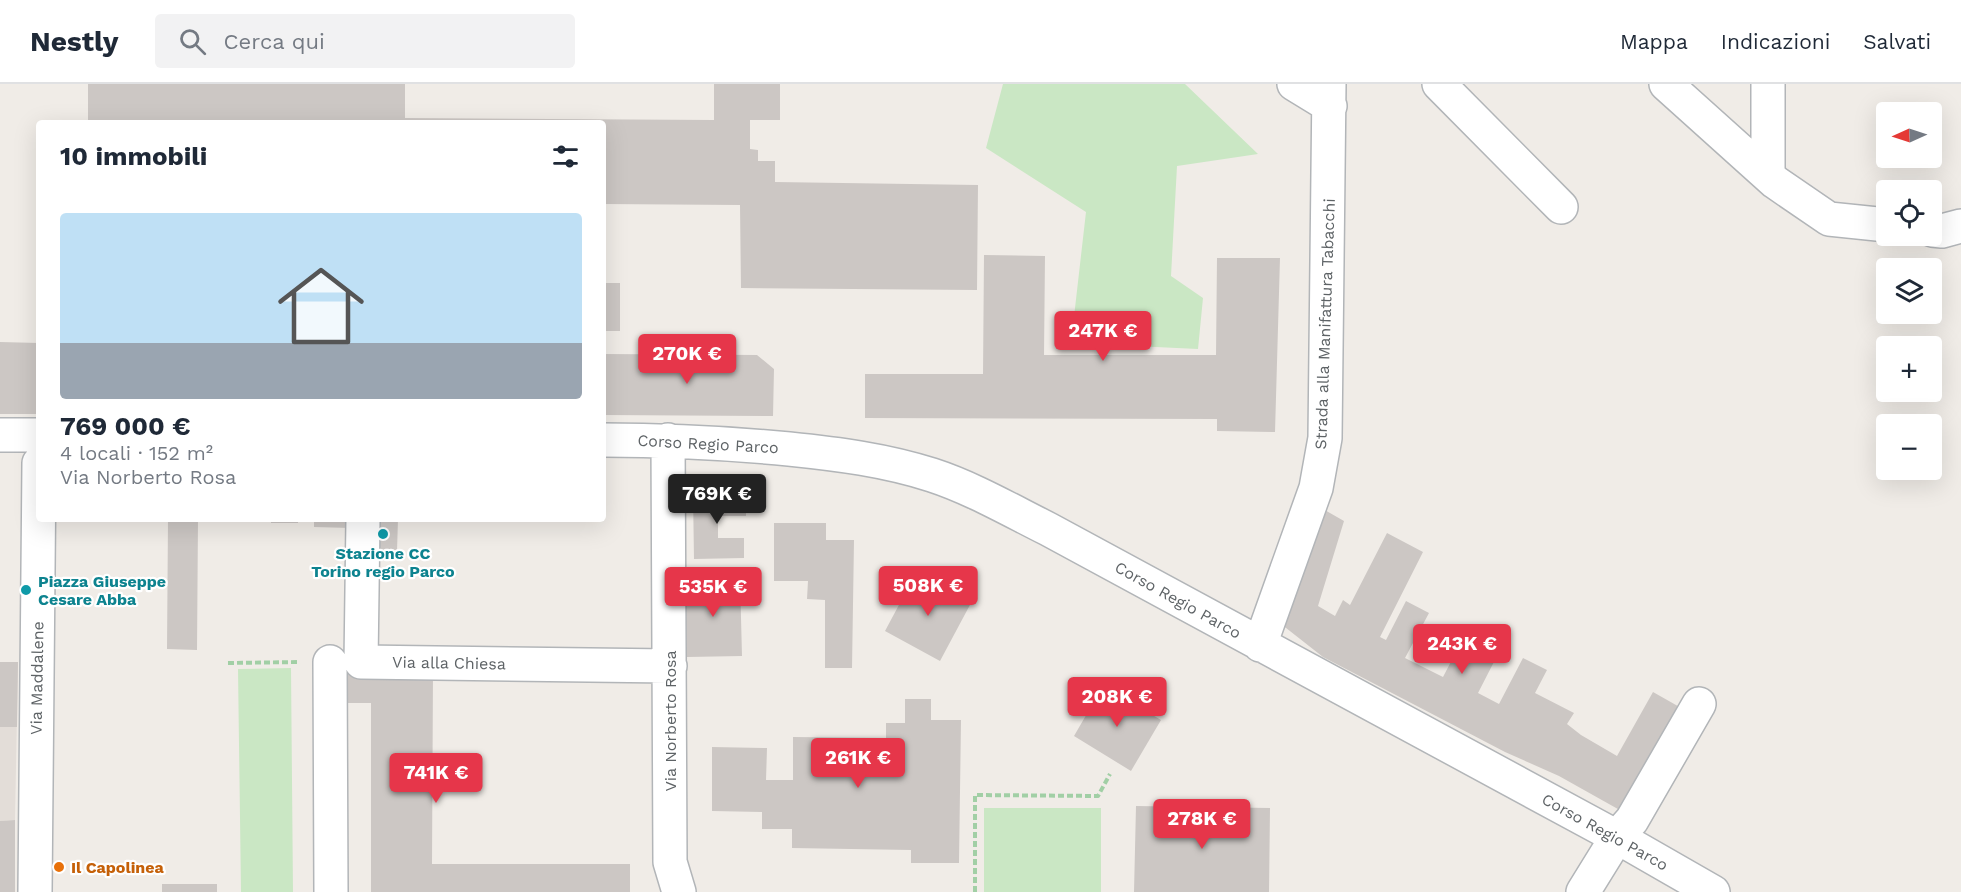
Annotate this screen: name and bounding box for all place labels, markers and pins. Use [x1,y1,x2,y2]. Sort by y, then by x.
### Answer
pin: 247K € [1054,311,1152,362]
pin: 270K € [638,334,736,385]
pin: 769K € [668,474,766,525]
marker: Stazione CC Torino regio Parco [376,527,390,541]
place label: Stazione CC Torino regio Parco [311,544,455,581]
pin: 508K € [879,566,977,617]
pin: 535K € [664,567,762,618]
place label: Piazza Giuseppe Cesare Abba [38,572,166,609]
marker: Piazza Giuseppe Cesare Abba [19,583,33,597]
pin: 243K € [1413,624,1511,675]
pin: 208K € [1068,677,1166,728]
pin: 261K € [809,738,907,789]
pin: 741K € [387,753,485,804]
pin: 278K € [1153,799,1251,850]
place label: Il Capolinea [71,858,164,877]
marker: Il Capolinea [52,860,66,874]

